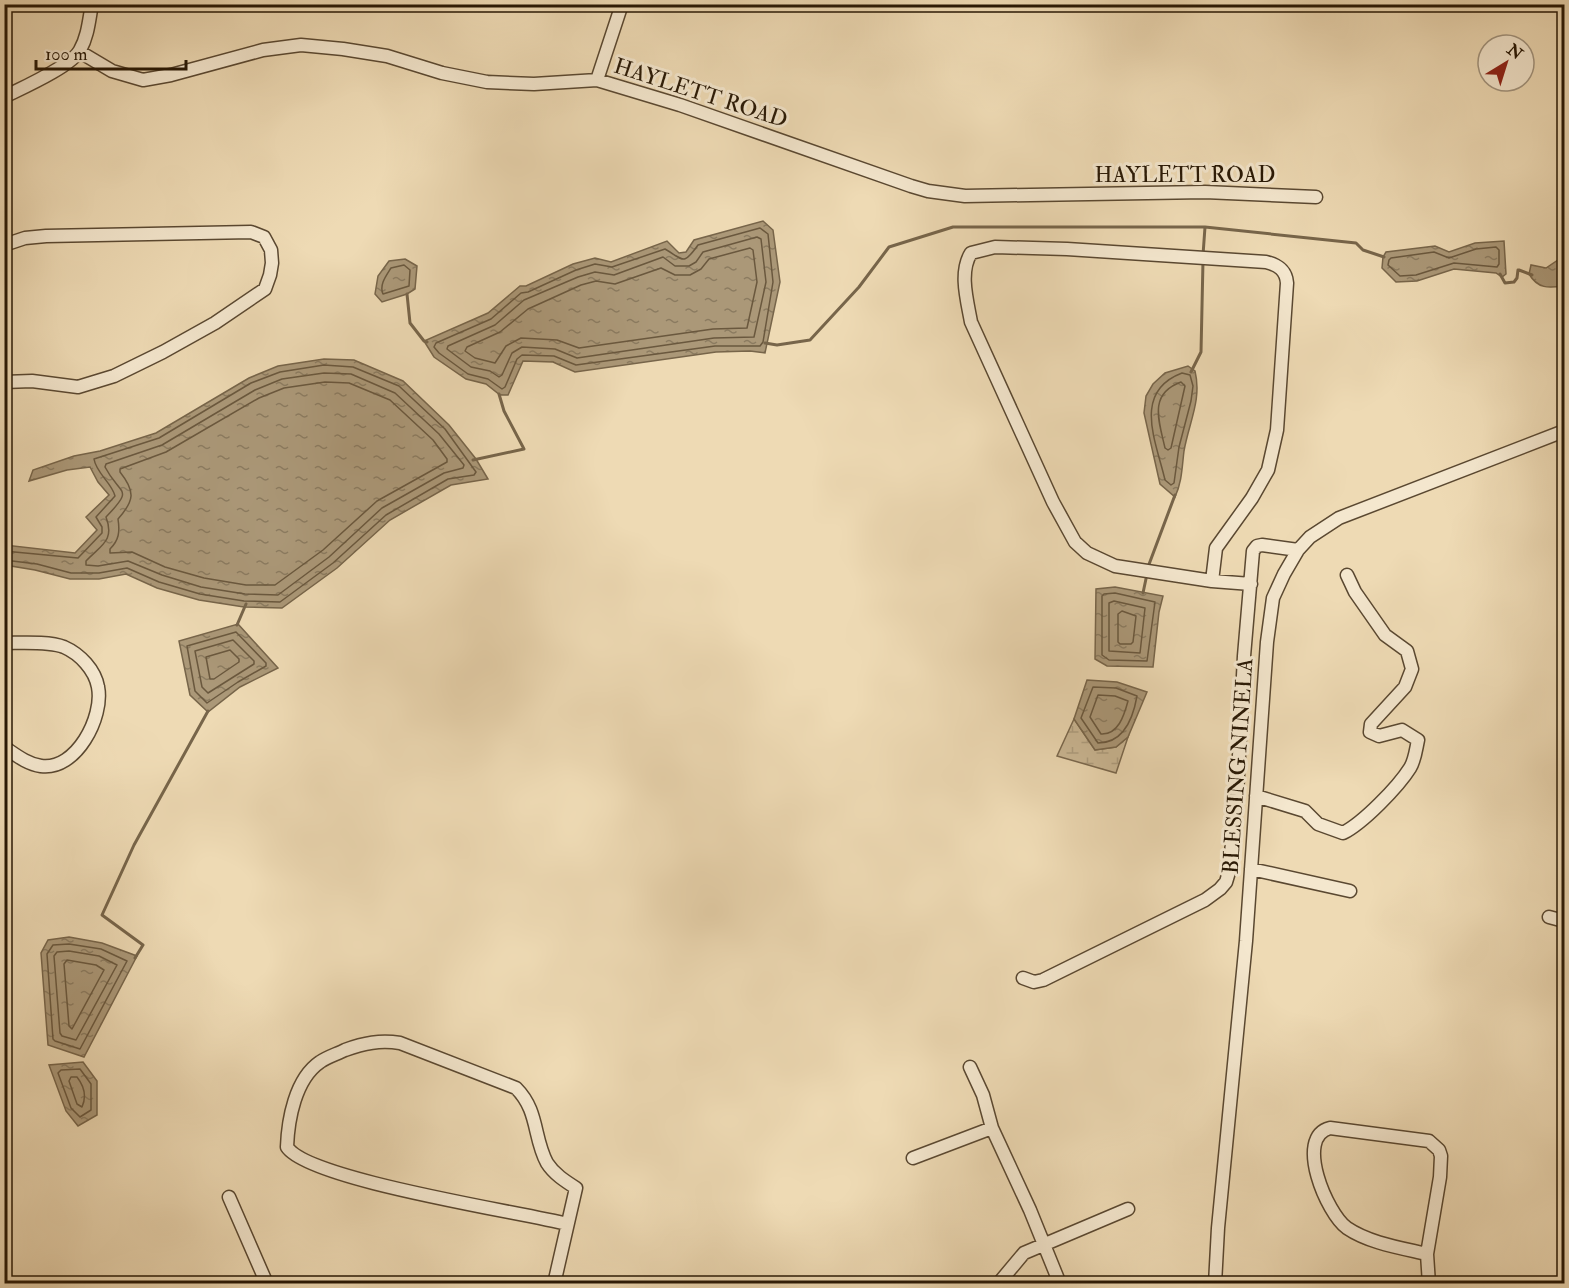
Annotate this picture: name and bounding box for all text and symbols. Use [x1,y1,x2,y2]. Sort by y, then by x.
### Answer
scale bar [36,33,186,71]
north arrow [1476,33,1536,93]
text: N [1502,39,1527,65]
text: 100 m [45,43,88,66]
street label: HAYLETT ROAD [610,52,791,134]
street label: HAYLETT ROAD [1095,161,1275,189]
street label: BLESSING NINELA [1216,657,1260,875]

